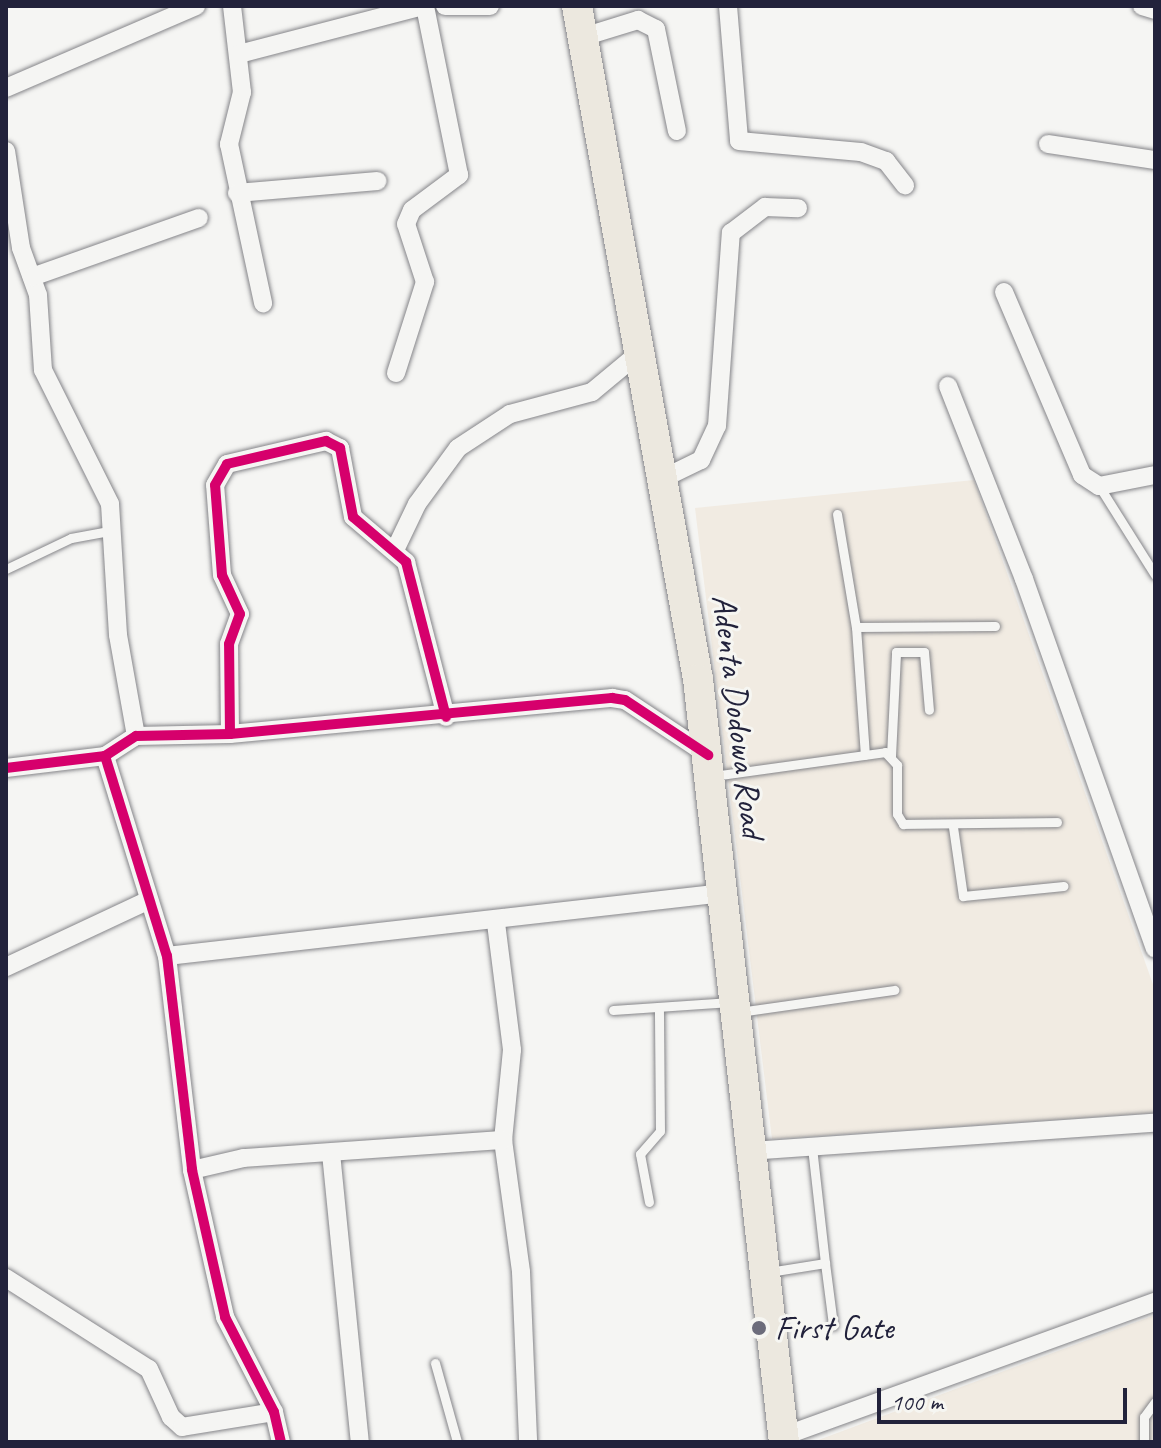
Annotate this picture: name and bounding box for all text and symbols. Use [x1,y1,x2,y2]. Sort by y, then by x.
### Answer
street label: Adenta Dodowa Road [704,592,774,840]
place label: First Gate [775,1308,894,1348]
marker: First Gate [750,1319,768,1337]
scale bar [881,1372,1131,1422]
text: 100 m [891,1387,943,1417]

